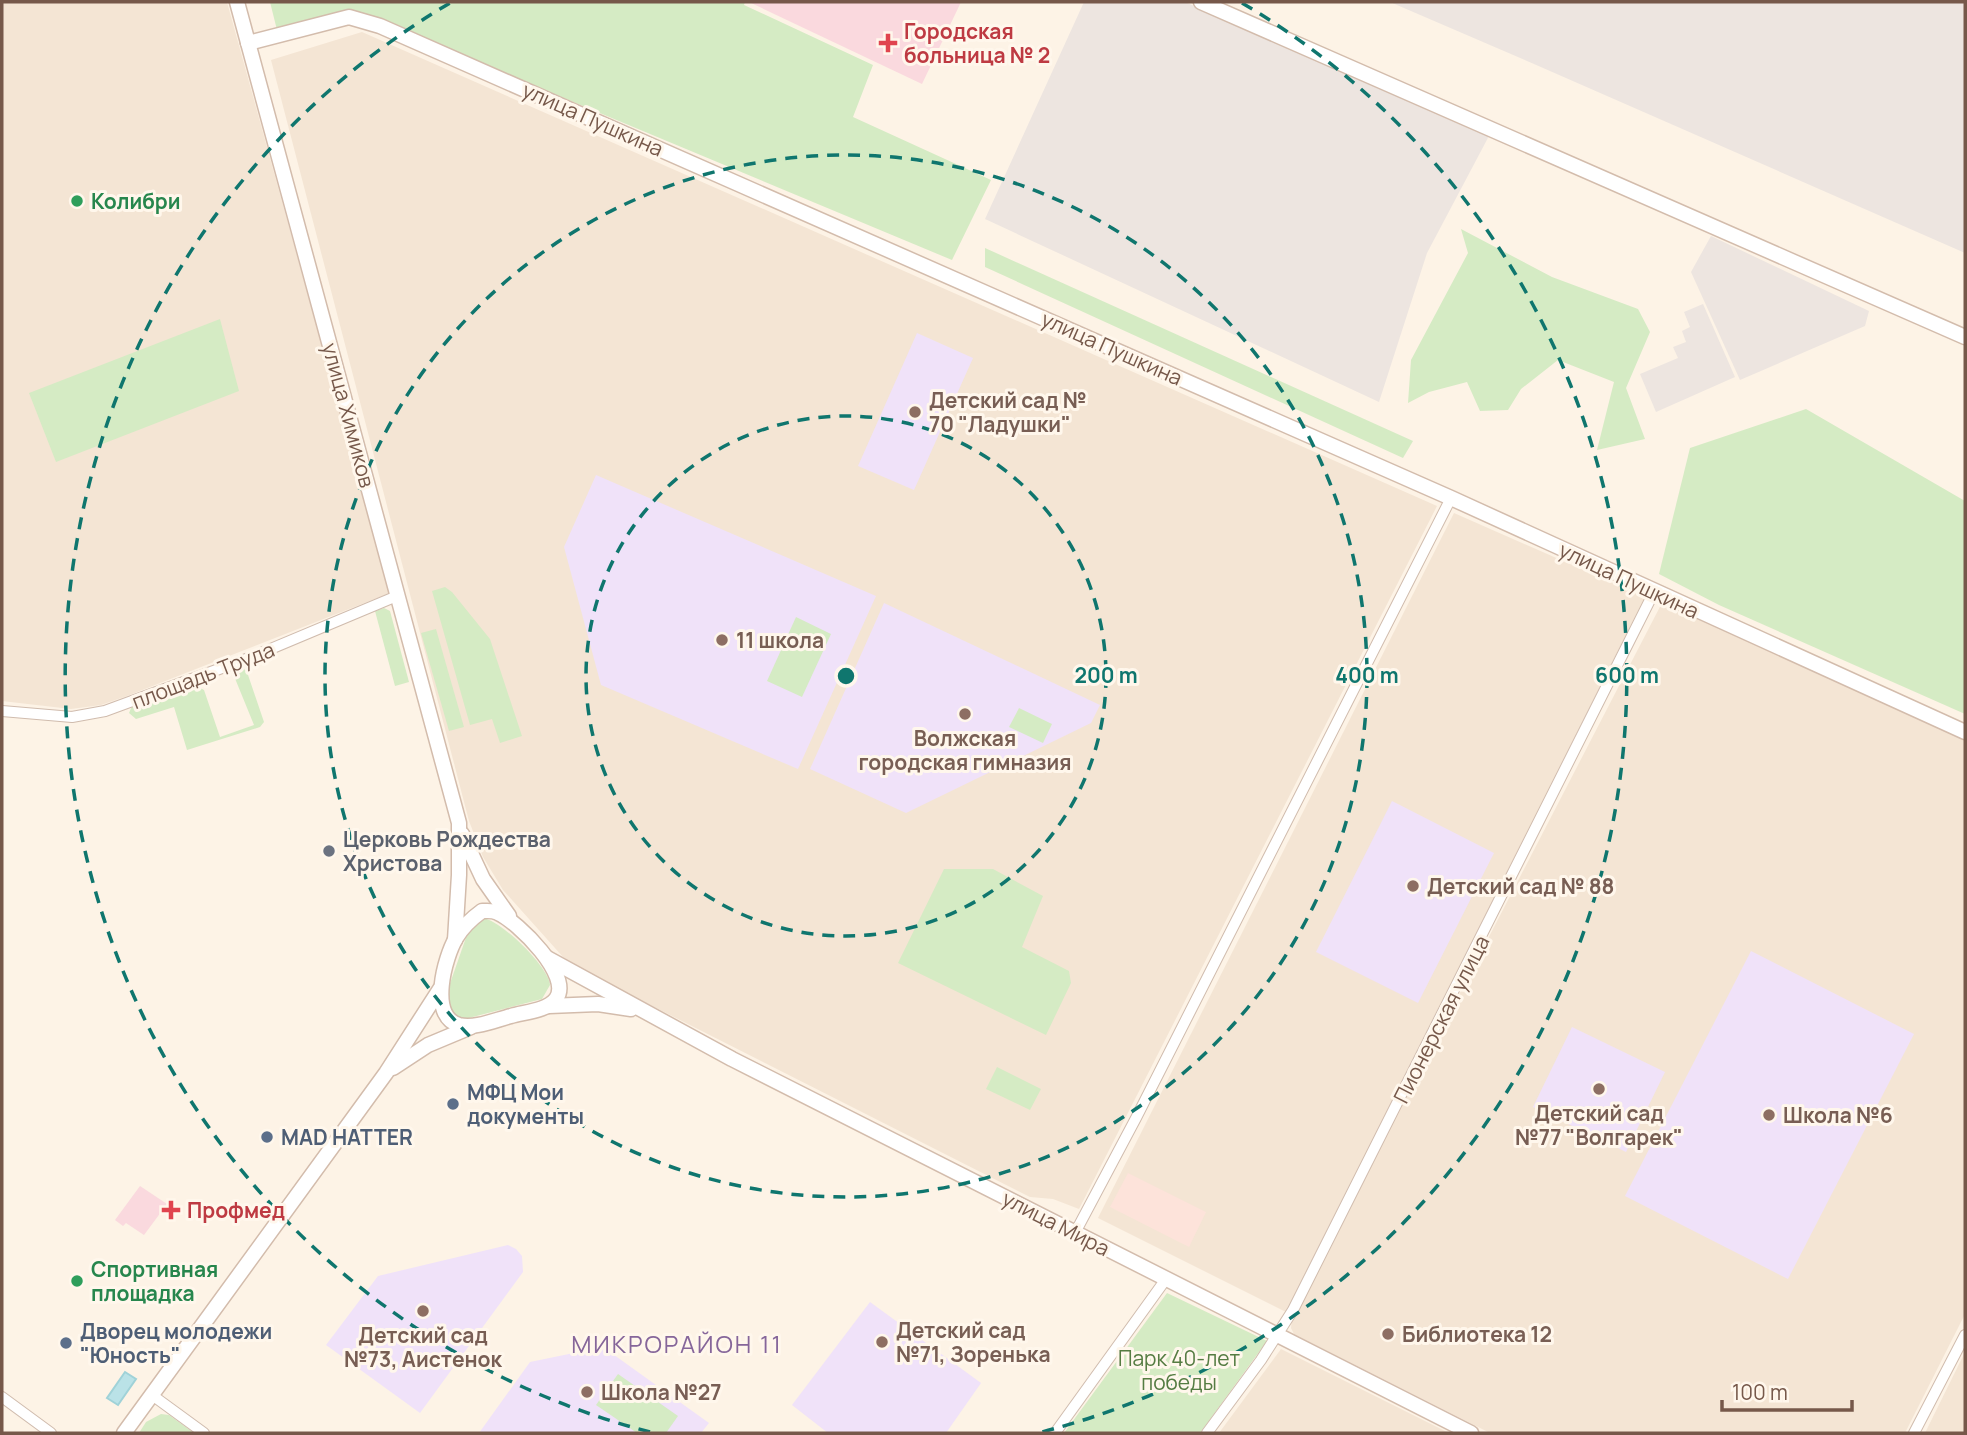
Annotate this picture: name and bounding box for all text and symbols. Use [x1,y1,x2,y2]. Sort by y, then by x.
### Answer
place label: Городская больница № 2 [904,17,1050,69]
marker: Городская больница № 2 [878,33,898,53]
street label: улица Пушкина [518,75,668,163]
place label: Колибри [91,187,180,215]
marker: Колибри [69,193,85,209]
street label: улица Пушкина [1037,304,1187,392]
street label: улица Химиков [316,340,382,490]
place label: Детский сад № 70 "Ладушки" [929,386,1086,438]
marker: Детский сад № 70 "Ладушки" [907,404,923,420]
street label: улица Пушкина [1554,535,1704,625]
place label: 11 школа [736,626,824,654]
marker: 11 школа [714,632,730,648]
street label: площадь Труда [128,635,278,715]
text: 200 m [1074,661,1138,689]
text: 400 m [1335,661,1399,689]
text: 600 m [1595,661,1659,689]
centre of rings [834,664,858,688]
marker: Волжская городская гимназия [957,706,973,722]
place label: Волжская городская гимназия [858,724,1072,776]
place label: Церковь Рождества Христова [343,825,551,877]
marker: Церковь Рождества Христова [321,843,337,859]
place label: Детский сад № 88 [1427,872,1614,900]
marker: Детский сад № 88 [1405,878,1421,894]
street label: Пионерская улица [1387,930,1495,1108]
place label: МФЦ Мои документы [467,1078,584,1130]
marker: Детский сад №77 "Волгарек" [1591,1081,1607,1097]
marker: МФЦ Мои документы [445,1096,461,1112]
place label: Детский сад №77 "Волгарек" [1515,1099,1683,1151]
place label: Школа №6 [1783,1101,1893,1129]
marker: Школа №6 [1761,1107,1777,1123]
place label: MAD HATTER [281,1123,413,1151]
marker: MAD HATTER [259,1129,275,1145]
street label: улица Мира [997,1184,1115,1262]
place label: Профмед [187,1196,285,1224]
marker: Профмед [161,1200,181,1220]
place label: Спортивная площадка [91,1255,218,1307]
marker: Спортивная площадка [69,1273,85,1289]
marker: Детский сад №73, Аистенок [415,1303,431,1319]
place label: Детский сад №71, Зоренька [896,1316,1051,1368]
place label: Дворец молодежи "Юность" [80,1317,272,1369]
place label: Библиотека 12 [1402,1320,1552,1348]
place label: Детский сад №73, Аистенок [344,1321,503,1373]
marker: Библиотека 12 [1380,1326,1396,1342]
district label: МИКРОРАЙОН 11 [571,1327,783,1360]
marker: Детский сад №71, Зоренька [874,1334,890,1350]
marker: Дворец молодежи "Юность" [58,1335,74,1351]
park label: Парк 40-лет победы [1118,1344,1240,1396]
scale bar [1722,1368,1852,1412]
place label: Школа №27 [601,1378,721,1406]
text: 100 m [1732,1378,1788,1406]
marker: Школа №27 [579,1384,595,1400]

